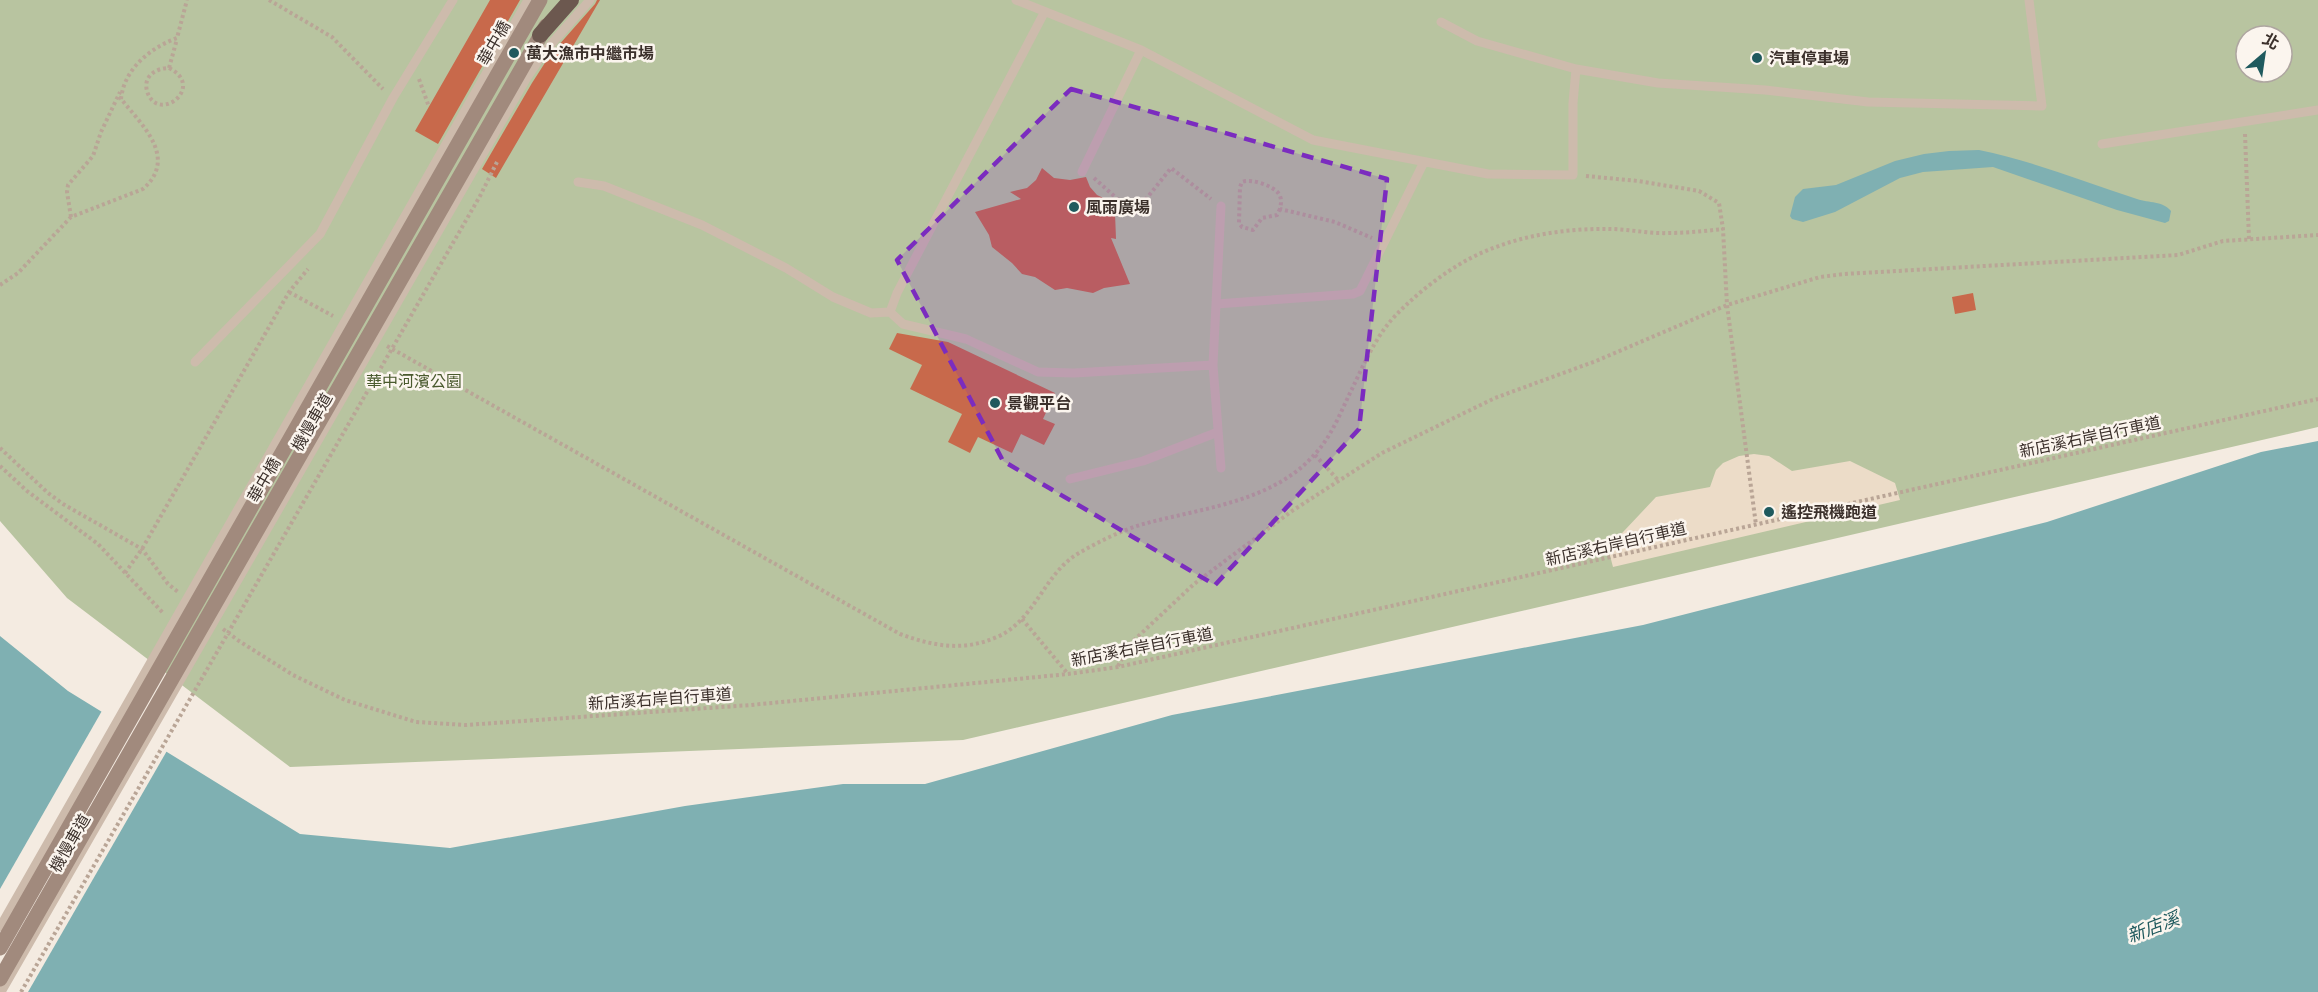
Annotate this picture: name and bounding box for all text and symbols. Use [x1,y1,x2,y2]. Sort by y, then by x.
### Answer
street label: 華中橋 [474,17,514,69]
north arrow [2234,24,2294,84]
text: 北 [2259,29,2283,54]
place label: 萬大漁市中繼市場 [526,44,654,63]
marker: 萬大漁市中繼市場 [507,46,521,60]
place label: 汽車停車場 [1769,49,1849,68]
marker: 汽車停車場 [1750,51,1764,65]
place label: 風雨廣場 [1086,198,1150,217]
marker: 風雨廣場 [1067,200,1081,214]
park label: 華中河濱公園 [366,372,462,391]
street label: 機慢車道 [288,390,336,454]
place label: 景觀平台 [1007,394,1071,413]
marker: 景觀平台 [988,396,1002,410]
street label: 新店溪右岸自行車道 [2018,413,2162,461]
street label: 華中橋 [244,454,284,506]
place label: 遙控飛機跑道 [1781,503,1877,522]
marker: 遙控飛機跑道 [1762,505,1776,519]
street label: 新店溪右岸自行車道 [1544,519,1688,569]
street label: 新店溪右岸自行車道 [1070,624,1214,670]
street label: 新店溪右岸自行車道 [588,685,732,713]
street label: 機慢車道 [46,811,94,875]
water label: 新店溪 [2124,906,2185,946]

